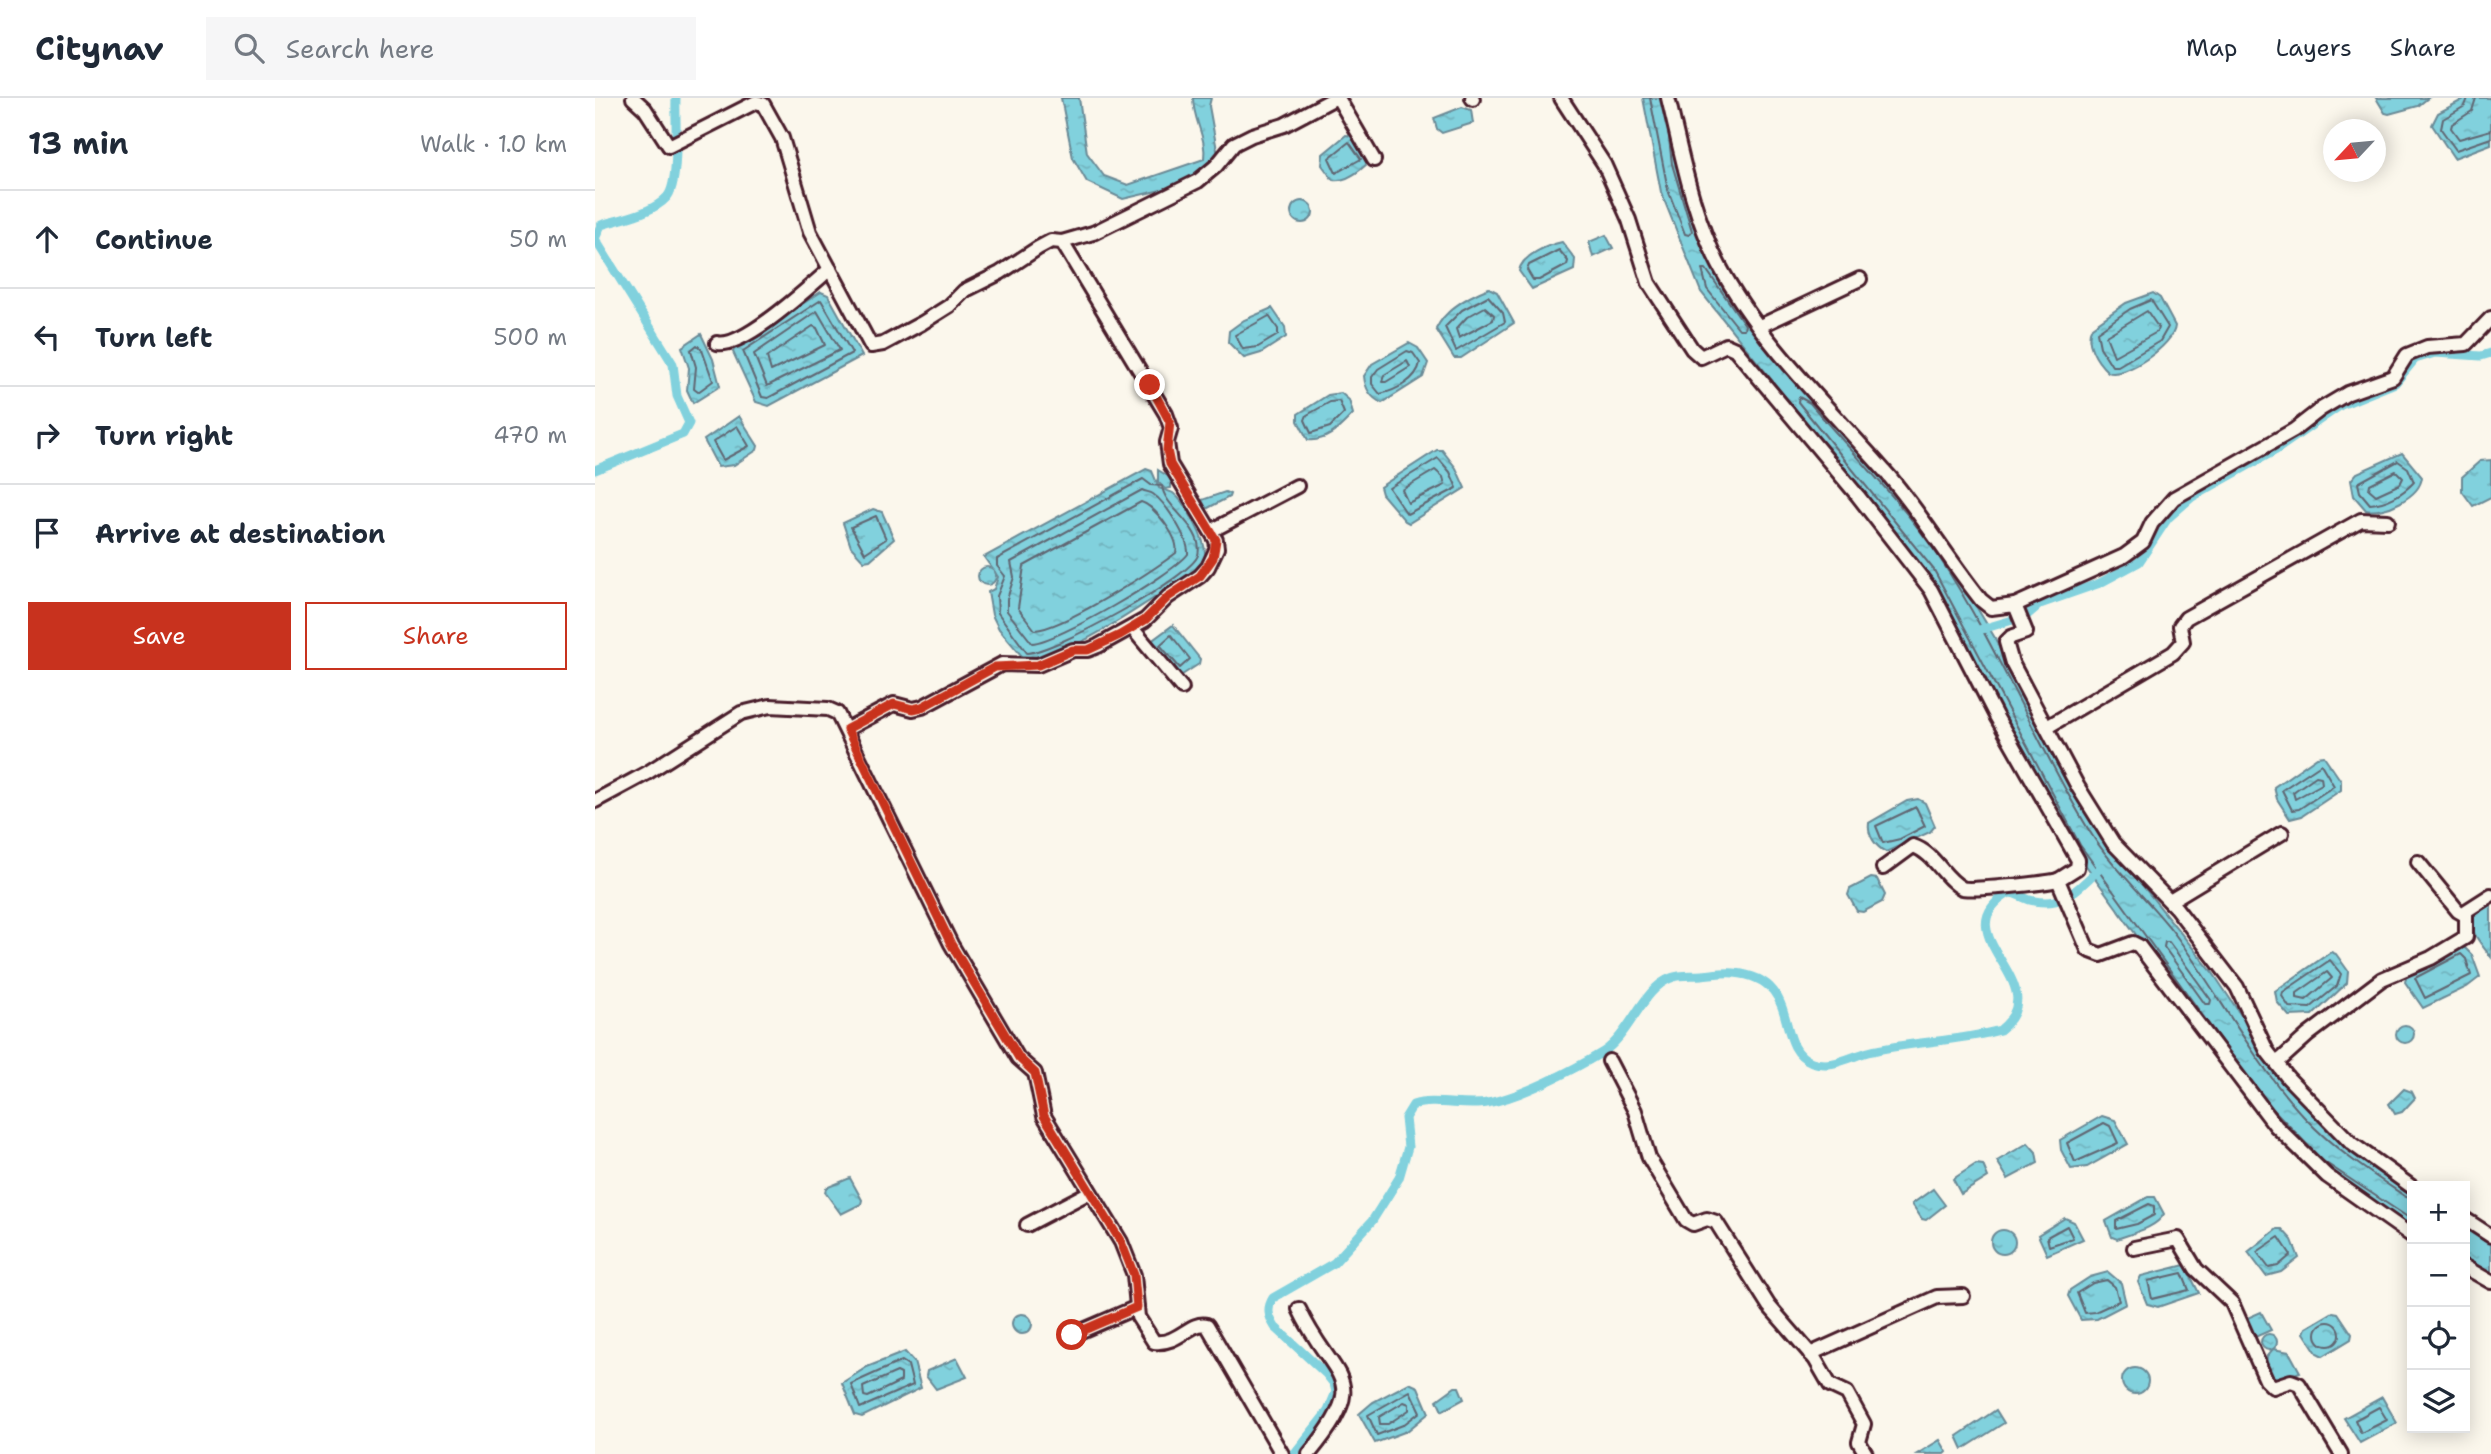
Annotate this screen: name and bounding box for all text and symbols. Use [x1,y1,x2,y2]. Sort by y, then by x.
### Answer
search box [206,17,696,80]
text: Citynav [35,26,164,71]
icon: search [230,29,268,67]
text: Search here [286,31,434,66]
text: Map [2186,32,2237,64]
text: Layers [2275,32,2352,64]
text: Share [2390,32,2456,64]
north arrow [2323,119,2386,182]
text: 13 min [28,123,128,164]
text: Walk · 1.0 km [420,129,567,159]
icon: ahead [28,220,66,258]
text: Continue [95,222,213,257]
text: 50 m [509,224,567,254]
icon: left [28,318,66,356]
text: Turn left [95,320,212,355]
text: 500 m [493,322,567,352]
route end [1134,369,1165,400]
icon: right [28,416,66,454]
text: Turn right [95,418,233,453]
text: 470 m [493,420,567,450]
icon: arrive [28,514,66,552]
text: Arrive at destination [95,516,385,551]
button: Save [28,602,291,670]
button: Share [305,602,567,670]
map controls [2407,1181,2470,1433]
button: + [2407,1181,2470,1244]
button: − [2407,1244,2470,1307]
button: locate [2407,1307,2470,1370]
route start [1056,1319,1087,1350]
button: layers [2407,1370,2470,1433]

